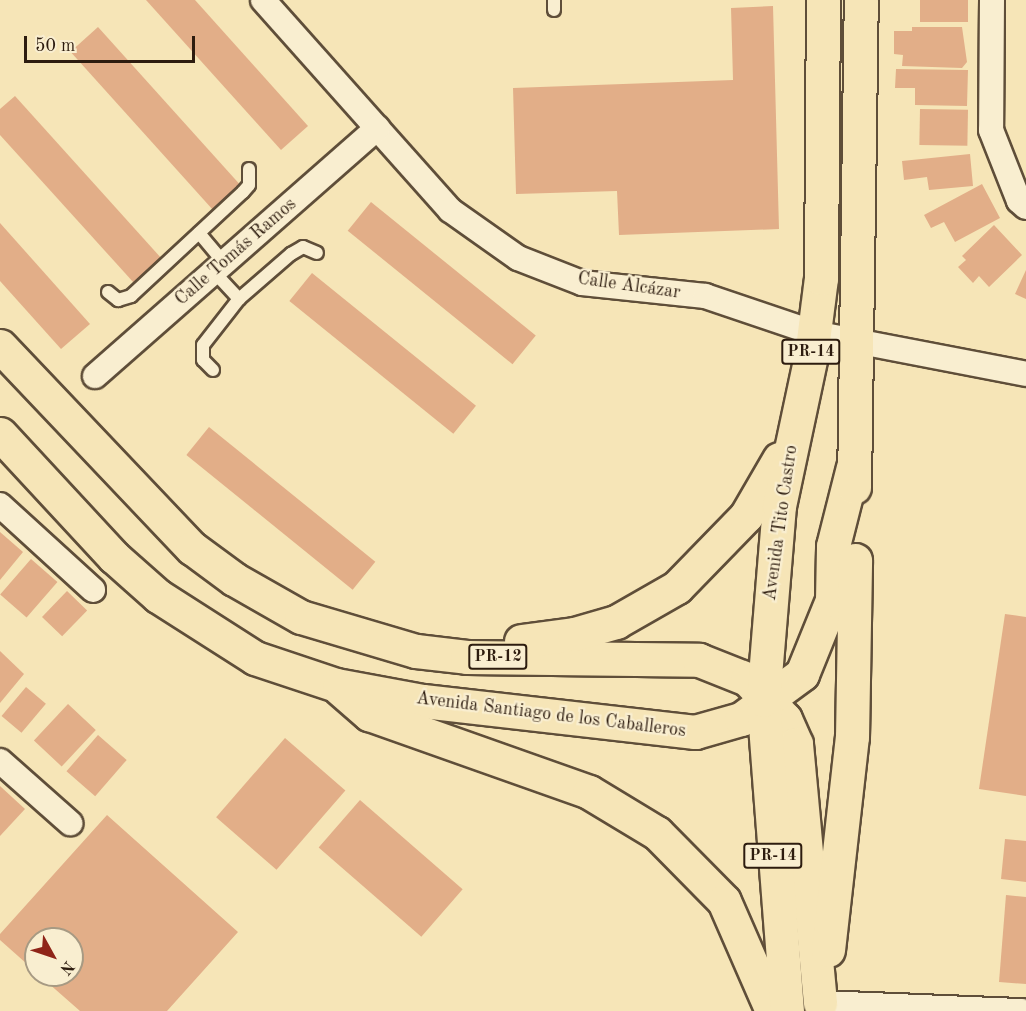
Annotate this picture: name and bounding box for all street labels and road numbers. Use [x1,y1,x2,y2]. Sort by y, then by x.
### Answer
street label: Calle Tomás Ramos [171,194,301,310]
street label: Calle Alcázar [576,268,682,304]
road number: PR-14 [781,339,841,365]
street label: Avenida Tito Castro [759,444,803,602]
road number: PR-12 [468,644,528,670]
street label: Avenida Santiago de los Caballeros [415,688,687,742]
road number: PR-14 [743,843,803,869]

